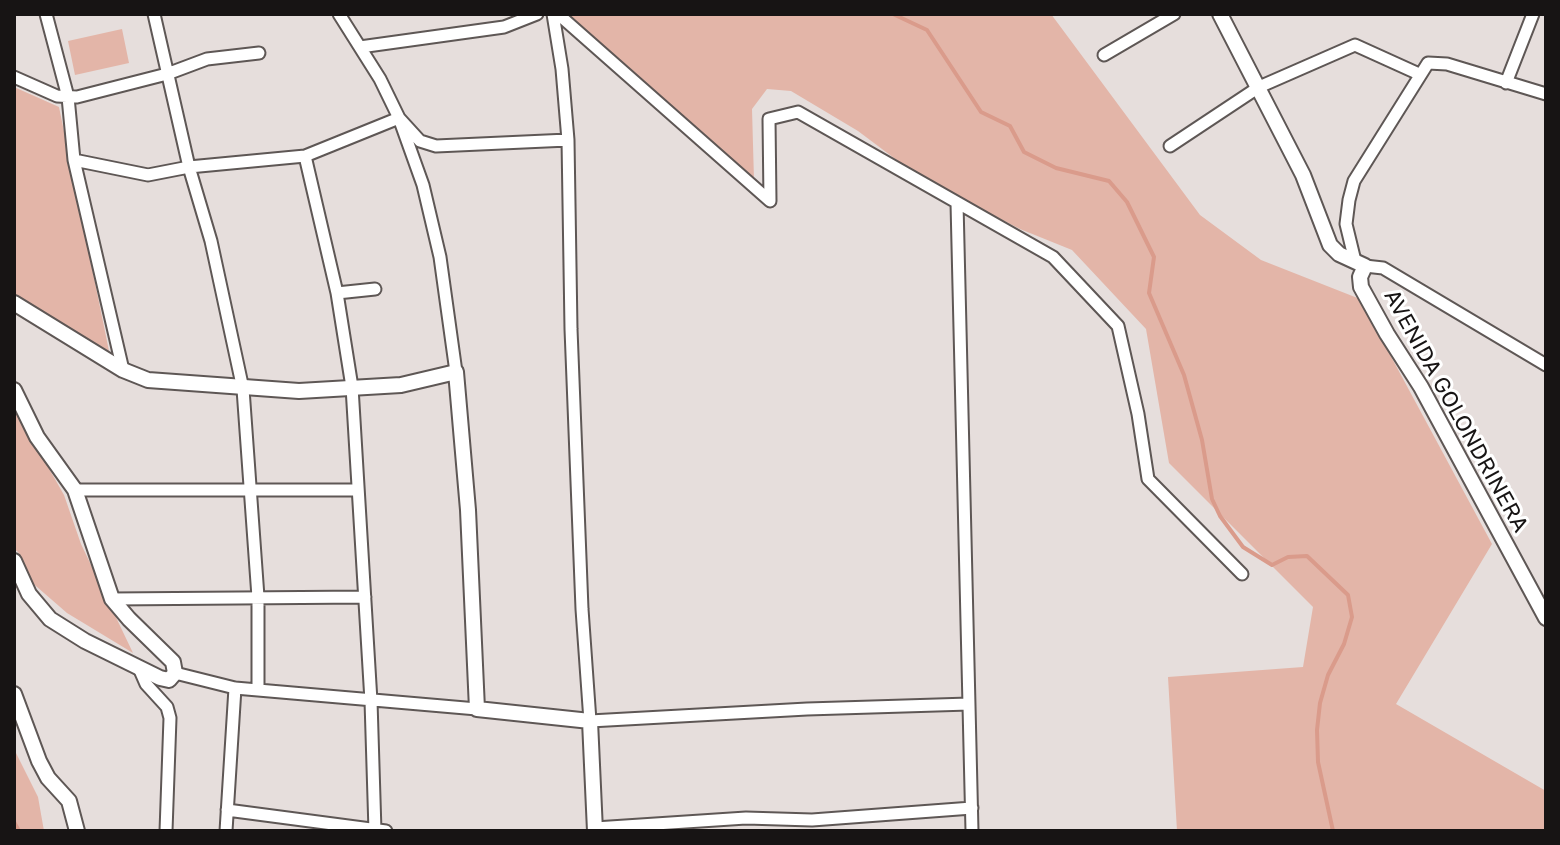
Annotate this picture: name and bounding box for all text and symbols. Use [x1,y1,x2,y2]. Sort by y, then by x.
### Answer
street label: AVENIDA GOLONDRINERA [1378,285,1534,537]

